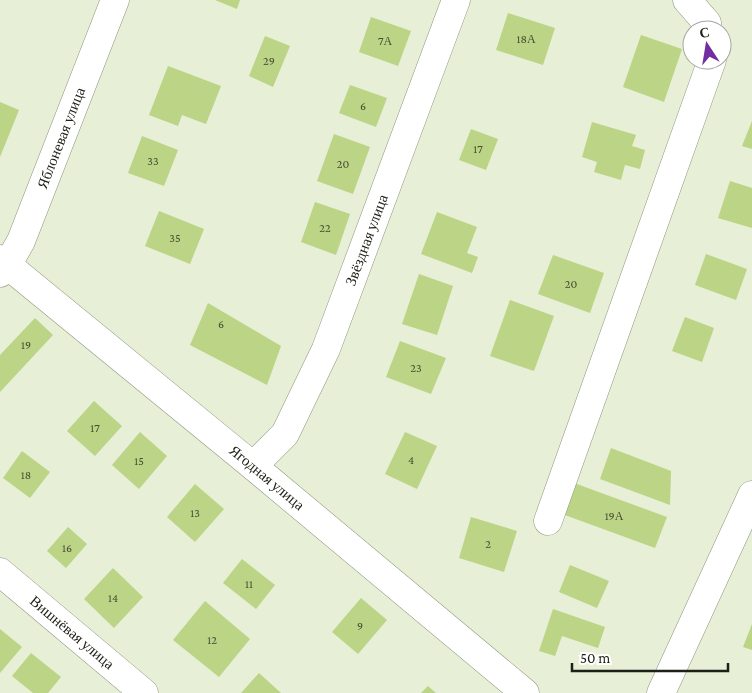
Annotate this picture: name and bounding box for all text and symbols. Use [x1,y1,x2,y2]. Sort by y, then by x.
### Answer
north arrow [682,20,732,70]
text: С [698,23,711,41]
house number: 18А [516,32,536,46]
house number: 7А [378,34,392,48]
house number: 29 [263,54,275,68]
street label: Яблоневая улица [34,85,88,191]
house number: 6 [360,99,366,113]
house number: 17 [473,142,483,156]
house number: 33 [147,154,159,168]
house number: 20 [337,157,349,171]
street label: Звёздная улица [342,192,391,288]
house number: 22 [319,221,331,235]
house number: 35 [169,231,181,245]
house number: 20 [565,277,577,291]
house number: 6 [218,317,224,331]
house number: 19 [21,338,31,352]
house number: 23 [410,361,422,375]
house number: 17 [90,421,100,435]
street label: Ягодная улица [226,442,308,513]
house number: 4 [408,453,414,467]
house number: 15 [134,454,144,468]
house number: 18 [21,468,31,482]
house number: 13 [190,506,200,520]
house number: 19А [605,509,624,523]
house number: 2 [485,537,491,551]
house number: 16 [62,541,72,555]
house number: 11 [245,577,253,591]
house number: 14 [108,591,118,605]
street label: Вишнёвая улица [27,593,117,672]
house number: 9 [357,619,363,633]
house number: 12 [207,633,217,647]
scale bar [572,640,728,672]
text: 50 m [580,650,610,666]

